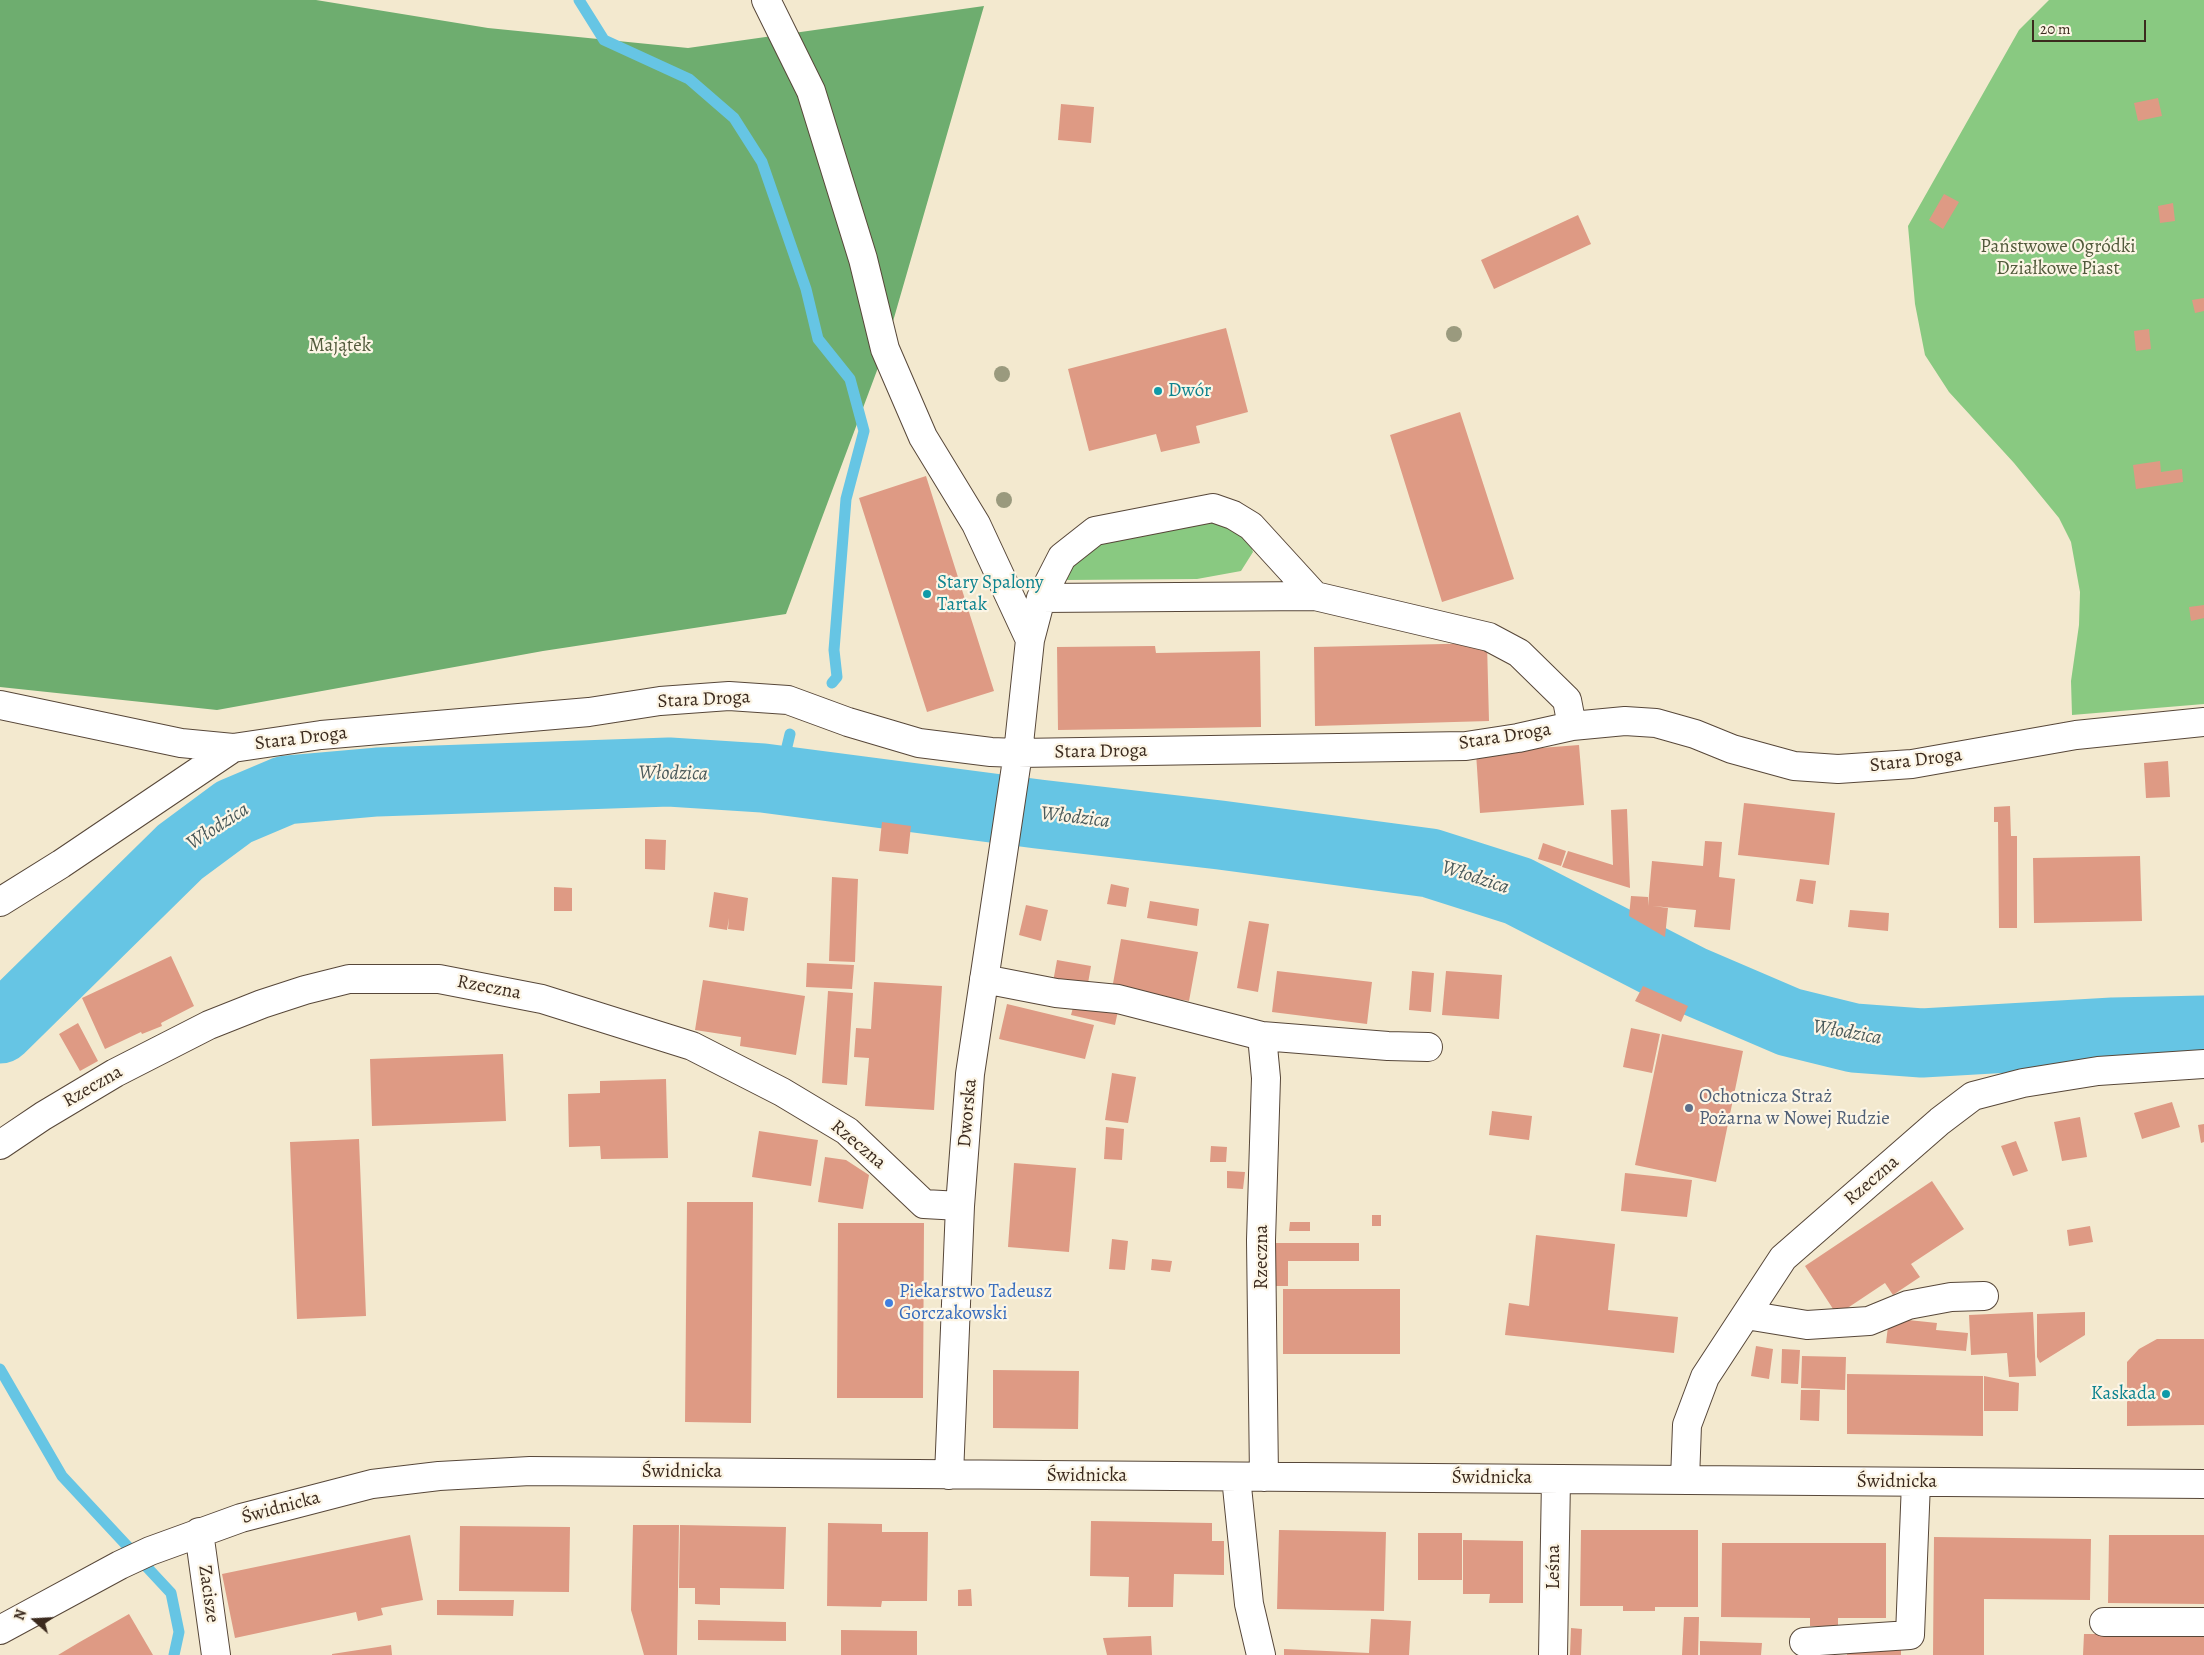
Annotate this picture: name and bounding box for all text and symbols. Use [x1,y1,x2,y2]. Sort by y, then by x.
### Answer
scale bar [2034,10,2148,42]
text: 20 m [2040,19,2071,39]
park label: Państwowe Ogródki Działkowe Piast [1980,236,2136,280]
park label: Majątek [309,335,371,357]
place label: Dwór [1168,380,1211,402]
marker: Dwór [1152,385,1164,397]
place label: Stary Spalony Tartak [937,572,1044,616]
marker: Stary Spalony Tartak [921,588,933,600]
street label: Stara Droga [657,686,751,714]
street label: Stara Droga [1457,718,1553,756]
street label: Stara Droga [253,722,349,756]
street label: Stara Droga [1054,740,1148,764]
street label: Stara Droga [1868,744,1964,778]
water label: Włodzica [638,761,708,787]
water label: Włodzica [182,798,254,856]
water label: Włodzica [1039,802,1111,834]
water label: Włodzica [1438,856,1512,900]
street label: Rzeczna [455,971,523,1005]
water label: Włodzica [1811,1015,1883,1051]
street label: Rzeczna [59,1061,127,1113]
street label: Dworska [954,1078,982,1148]
place label: Ochotnicza Straż Pożarna w Nowej Rudzie [1699,1086,1890,1130]
marker: Ochotnicza Straż Pożarna w Nowej Rudzie [1683,1102,1695,1114]
street label: Rzeczna [826,1115,890,1175]
street label: Rzeczna [1840,1151,1904,1211]
street label: Rzeczna [1251,1225,1273,1289]
place label: Piekarstwo Tadeusz Gorczakowski [899,1281,1052,1325]
marker: Piekarstwo Tadeusz Gorczakowski [883,1297,895,1309]
place label: Kaskada [2091,1383,2156,1405]
marker: Kaskada [2160,1388,2172,1400]
street label: Świdnicka [642,1461,722,1483]
street label: Świdnicka [1047,1465,1127,1487]
street label: Świdnicka [1452,1467,1532,1489]
street label: Świdnicka [1857,1471,1937,1493]
street label: Świdnicka [239,1487,323,1529]
street label: Leśna [1543,1544,1565,1590]
street label: Zacisze [193,1564,223,1624]
north arrow [10,1595,60,1645]
text: N [10,1607,31,1623]

